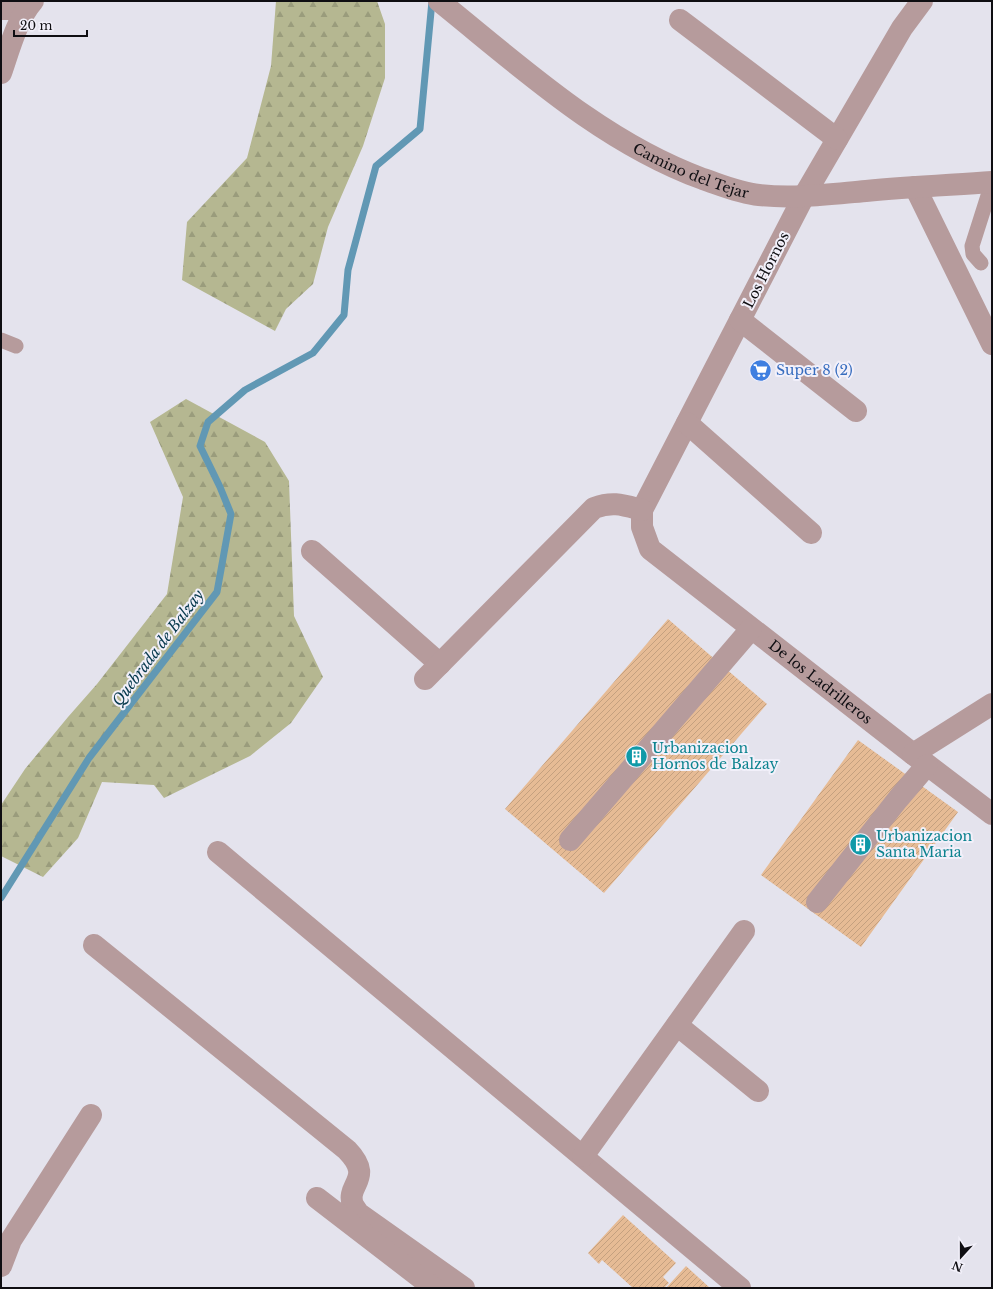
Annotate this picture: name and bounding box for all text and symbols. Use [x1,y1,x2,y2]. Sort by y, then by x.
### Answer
scale bar [14,12,87,38]
text: 20 m [20,18,52,33]
street label: Camino del Tejar [630,139,751,202]
street label: Los Hornos [739,229,793,311]
supermarket icon: Super 8 (2) [748,357,774,383]
place label: Super 8 (2) [776,361,853,379]
water label: Quebrada de Balzay [108,586,208,710]
street label: De los Ladrilleros [765,636,876,728]
place label: Urbanizacion Hornos de Balzay [652,739,778,773]
building icon: Urbanizacion Hornos de Balzay [623,743,649,769]
place label: Urbanizacion Santa Maria [876,827,973,861]
building icon: Urbanizacion Santa Maria [847,831,873,857]
north arrow [941,1237,981,1277]
text: N [949,1258,965,1275]

